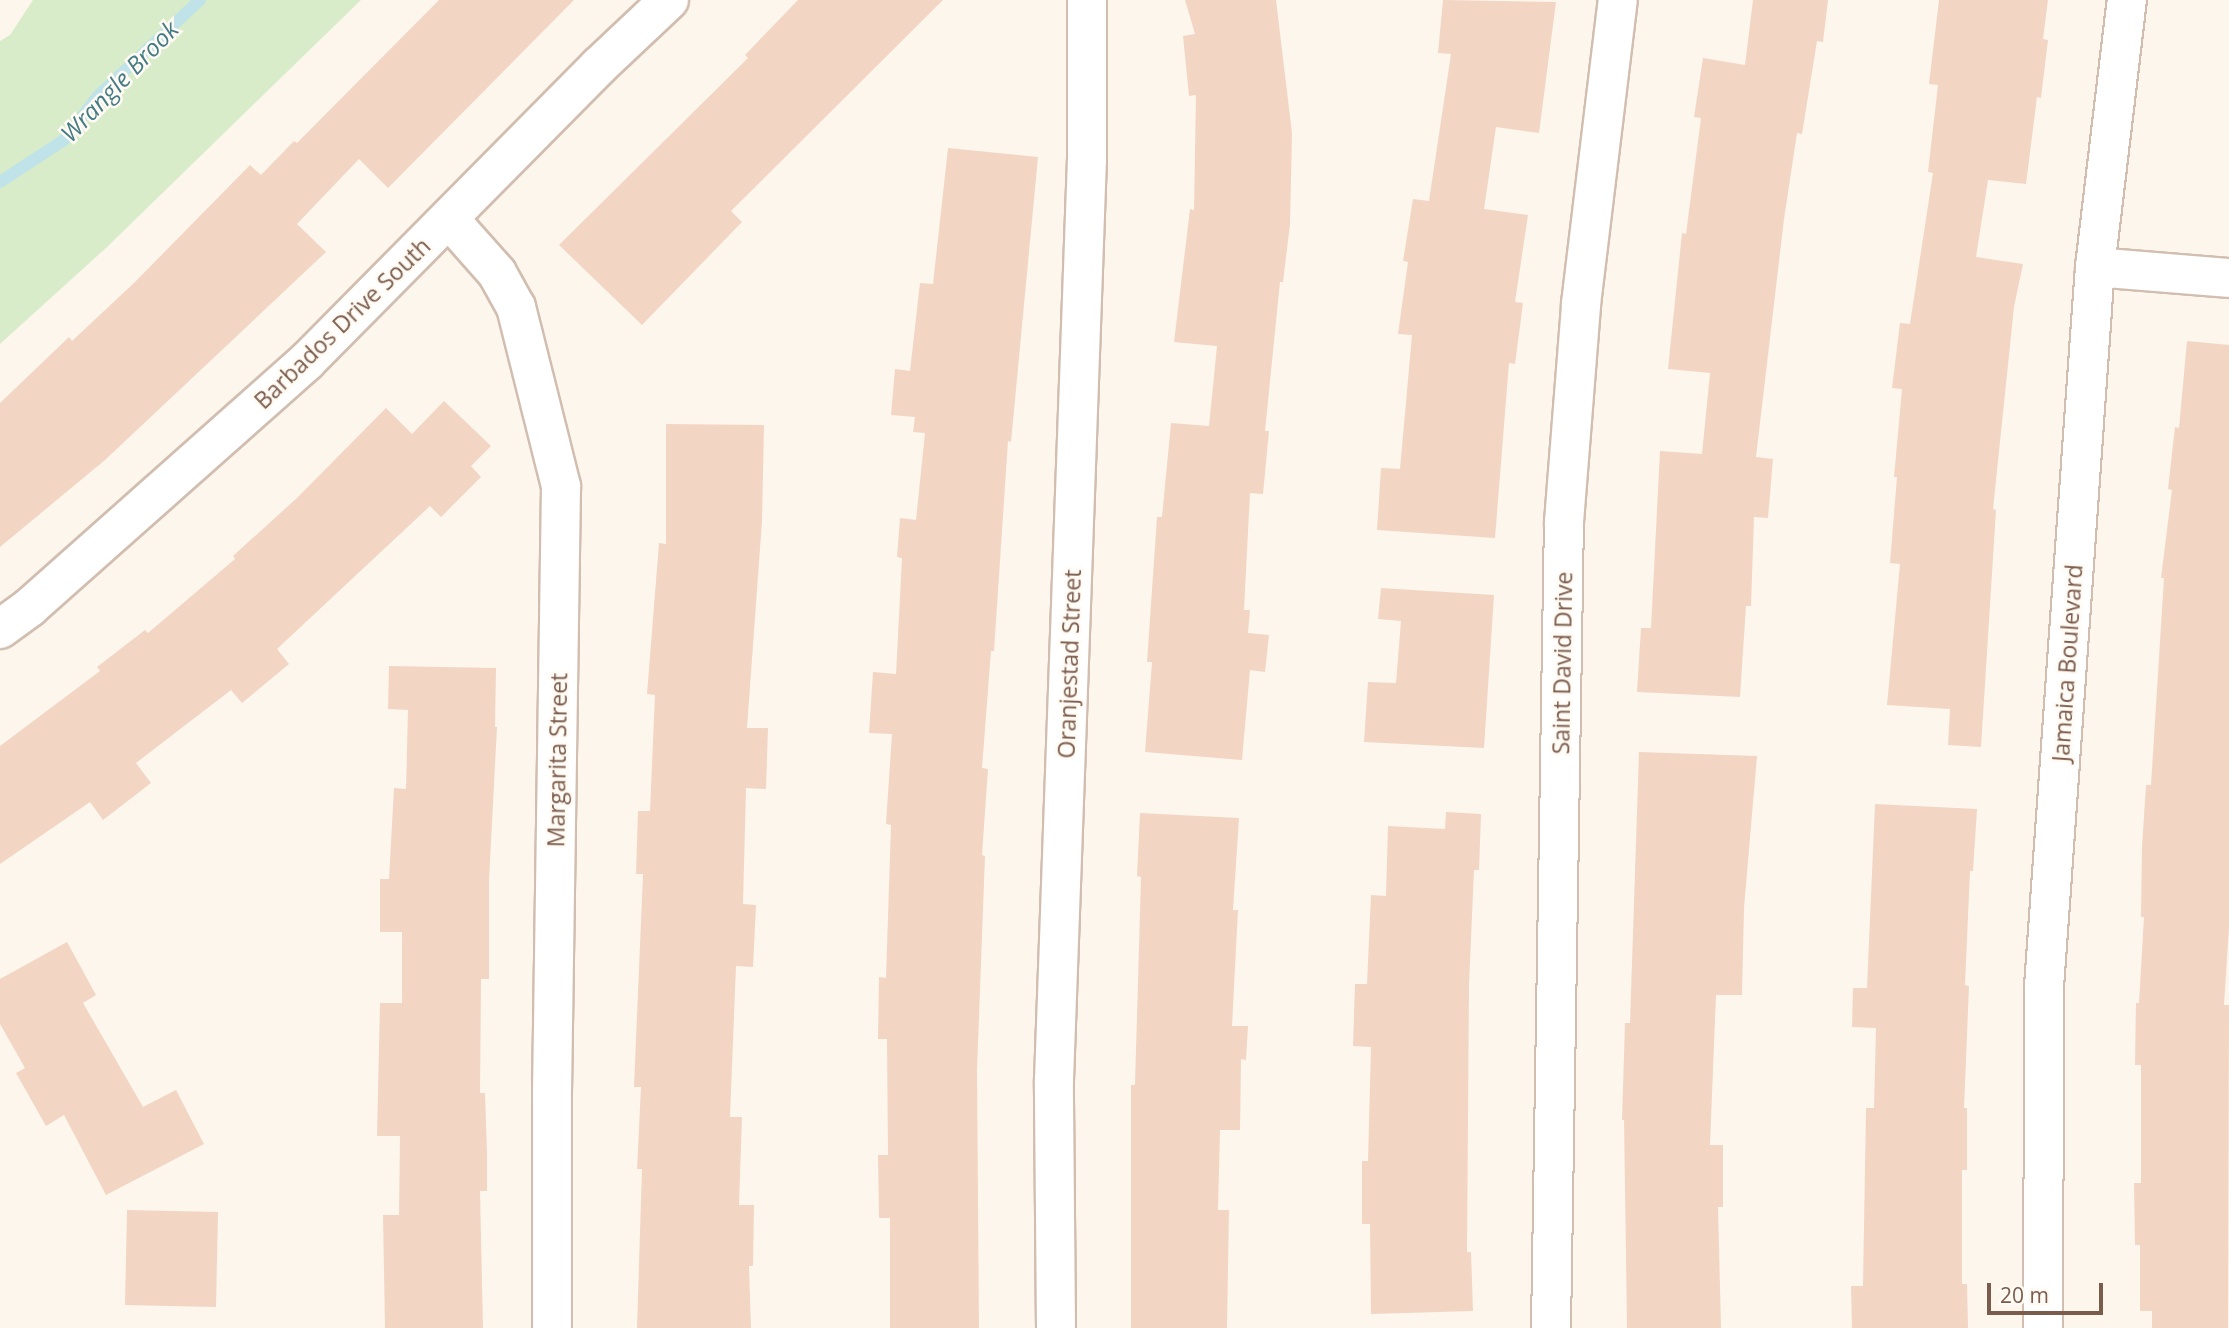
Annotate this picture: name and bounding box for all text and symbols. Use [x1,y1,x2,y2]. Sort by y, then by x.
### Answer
water label: Wrangle Brook [54,15,184,147]
street label: Barbados Drive South [248,232,436,414]
street label: Jamaica Boulevard [2046,563,2088,763]
street label: Oranjestad Street [1052,569,1086,759]
street label: Saint David Drive [1547,571,1577,755]
street label: Margarita Street [542,673,572,847]
scale bar [1991,1268,2106,1312]
text: 20 m [2000,1281,2049,1309]

